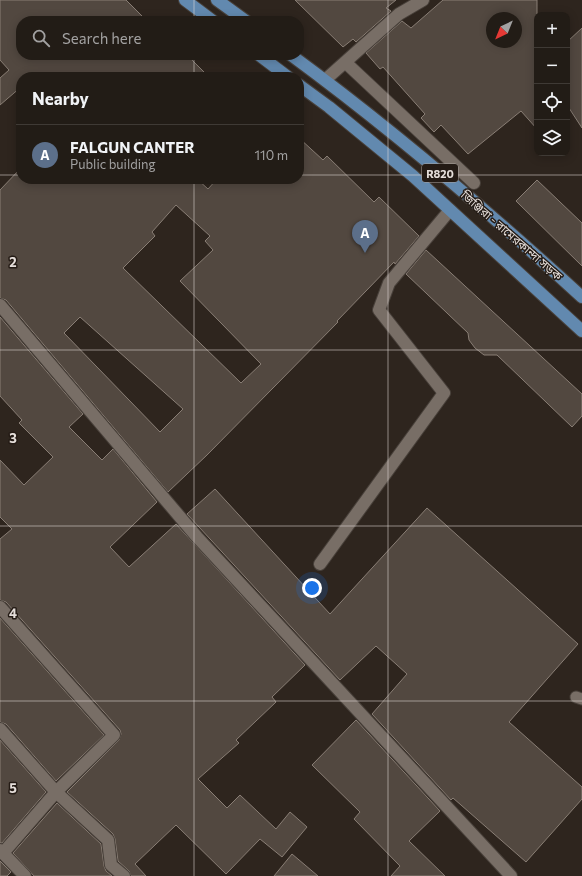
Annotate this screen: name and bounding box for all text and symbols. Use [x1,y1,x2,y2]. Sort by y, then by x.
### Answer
north arrow [486,12,522,48]
map controls [534,12,570,156]
button: + [534,12,570,48]
search box [16,16,304,60]
icon: search [30,27,52,49]
text: Search here [62,29,141,47]
button: − [534,48,570,84]
button: locate [534,84,570,120]
text: Nearby [32,88,89,109]
button: layers [534,120,570,156]
text: FALGUN CANTER [70,138,195,156]
text: A [40,147,50,163]
text: 110 m [255,147,288,163]
text: Public building [70,156,156,172]
road number: R820 [422,164,458,182]
street label: জিঞ্জিরা - রামেরকান্দা সড়ক [457,187,566,284]
pin: A [352,220,378,253]
text: 2 [9,254,17,270]
text: 3 [9,430,17,446]
your location [302,578,322,598]
text: 4 [9,605,17,621]
text: 5 [9,780,17,796]

